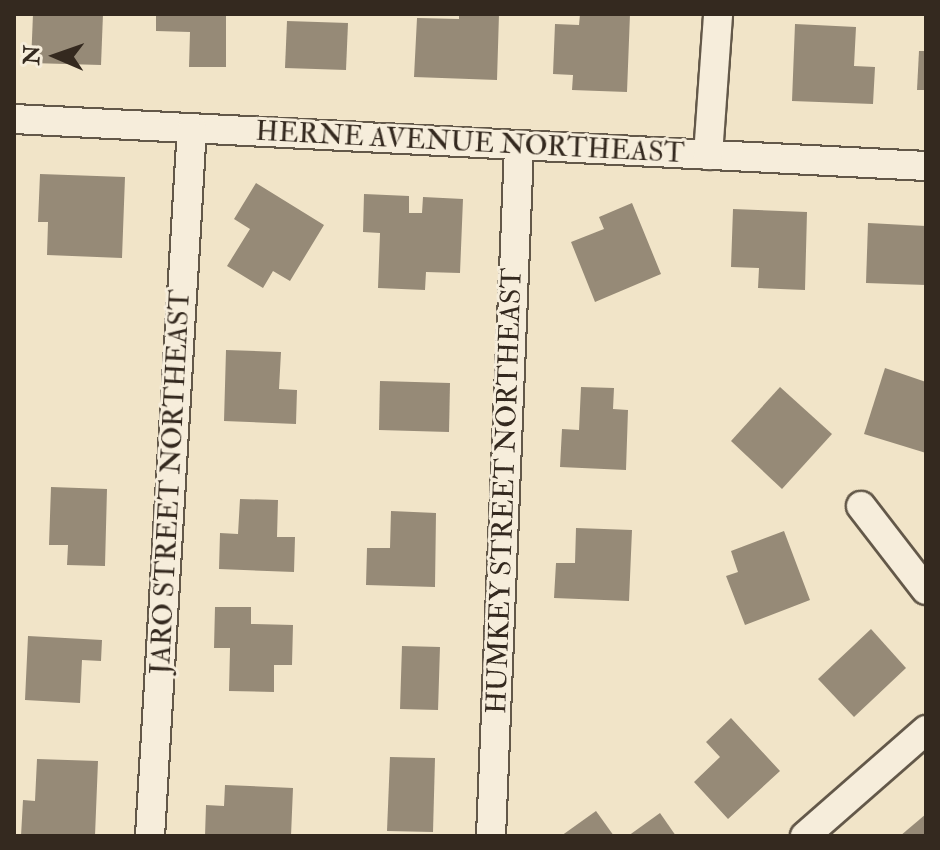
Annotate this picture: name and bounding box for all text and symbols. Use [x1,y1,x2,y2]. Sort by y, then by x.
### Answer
north arrow [16,16,96,96]
text: N [18,45,46,66]
street label: HERNE AVENUE NORTHEAST [255,115,685,171]
street label: HUMKEY STREET NORTHEAST [480,267,530,715]
street label: JARO STREET NORTHEAST [144,289,198,675]

